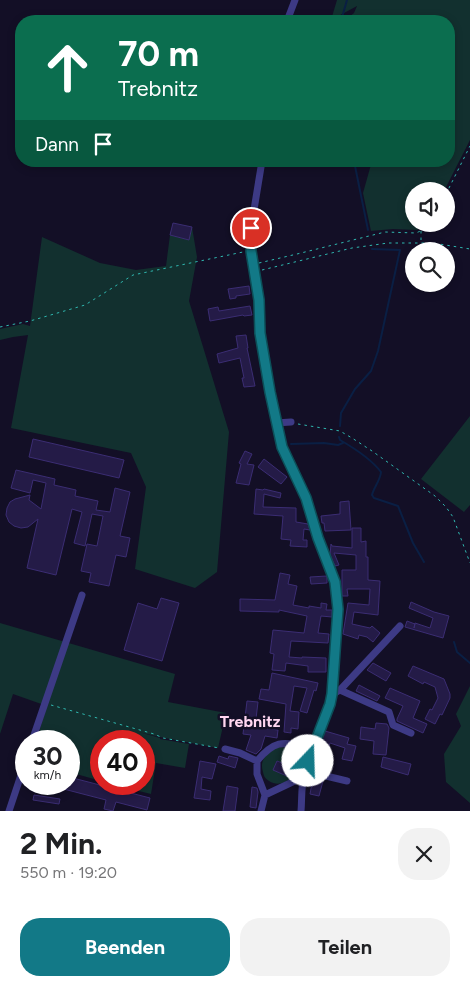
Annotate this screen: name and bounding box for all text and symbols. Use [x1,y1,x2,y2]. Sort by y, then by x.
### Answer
text: 70 m [118,33,199,75]
icon: ahead [35,35,100,100]
text: Trebnitz [118,75,198,102]
icon: arrive [89,130,117,158]
text: Dann [35,133,79,156]
map controls [405,182,455,292]
button: sound [405,182,455,232]
pin [230,207,272,249]
icon: arrive [237,214,265,242]
button: search [405,242,455,292]
district label: Trebnitz [220,712,281,731]
speed limit sign: 40 [90,730,155,795]
position arrow [281,734,333,786]
text: 30 [32,741,63,771]
text: km/h [34,768,61,782]
text: 2 Min. [20,825,103,862]
button: close [398,828,450,880]
text: 550 m · 19:20 [20,863,117,882]
button: Beenden [20,918,230,976]
button: Teilen [240,918,450,976]

